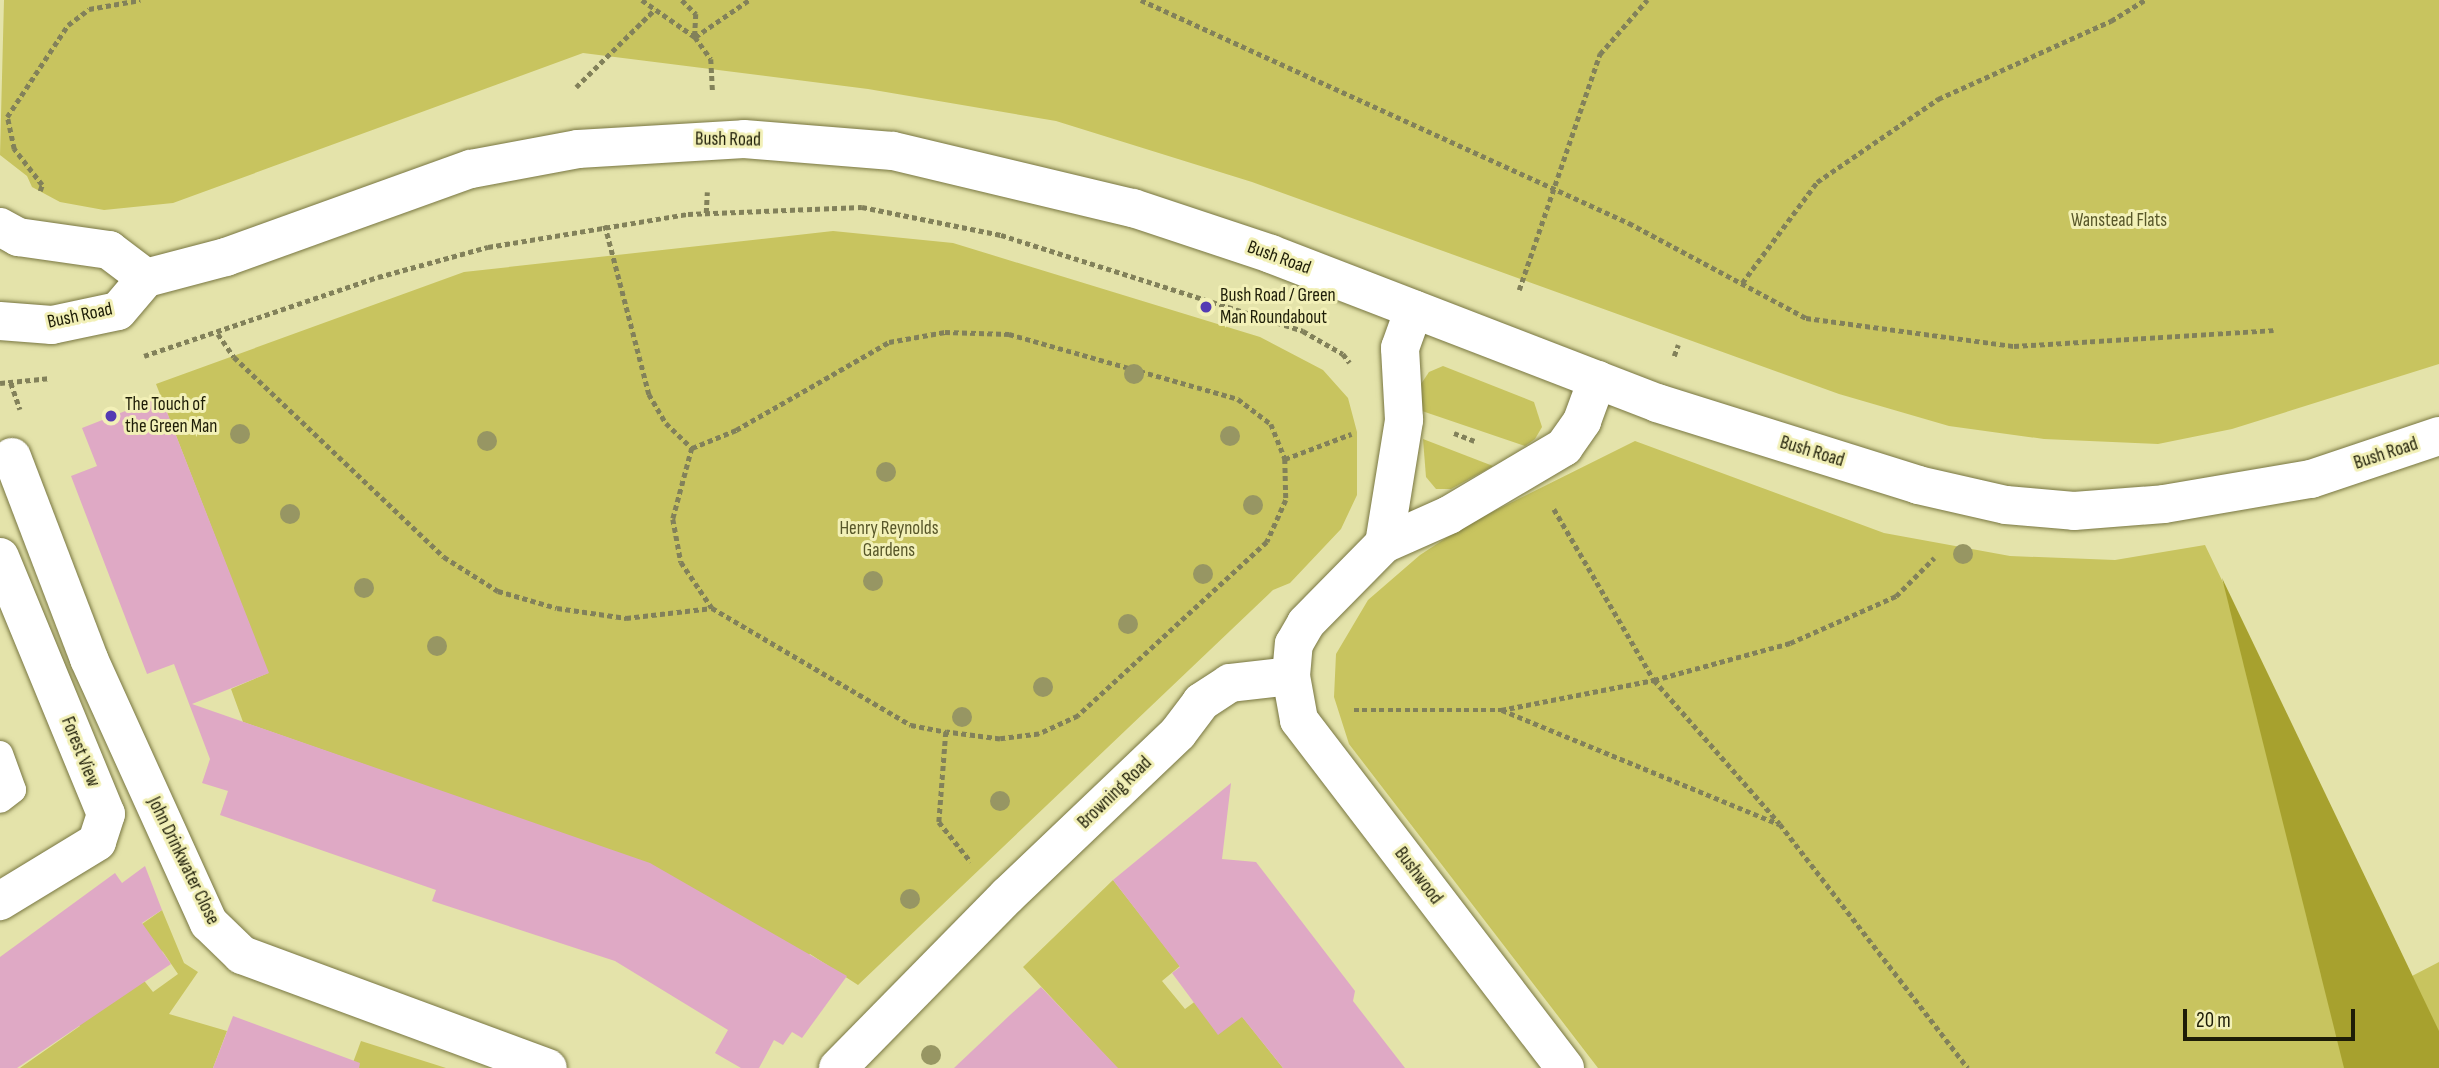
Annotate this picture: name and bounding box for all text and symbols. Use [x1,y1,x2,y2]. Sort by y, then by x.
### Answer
street label: Bush Road [695,128,761,152]
park label: Wanstead Flats [2071,210,2167,232]
street label: Bush Road [1244,236,1314,280]
place label: Bush Road / Green Man Roundabout [1220,285,1336,329]
street label: Bush Road [45,298,115,334]
marker: Bush Road / Green Man Roundabout [1198,299,1214,315]
place label: The Touch of the Green Man [125,394,217,438]
marker: The Touch of the Green Man [103,408,119,424]
street label: Bush Road [1777,431,1847,473]
street label: Bush Road [2351,433,2421,475]
park label: Henry Reynolds Gardens [839,518,939,562]
street label: Forest View [56,714,104,790]
street label: Browning Road [1073,752,1157,834]
street label: John Drinkwater Close [142,793,224,929]
street label: Bushwood [1389,843,1447,909]
scale bar [2187,995,2358,1038]
text: 20 m [2196,1008,2231,1033]

